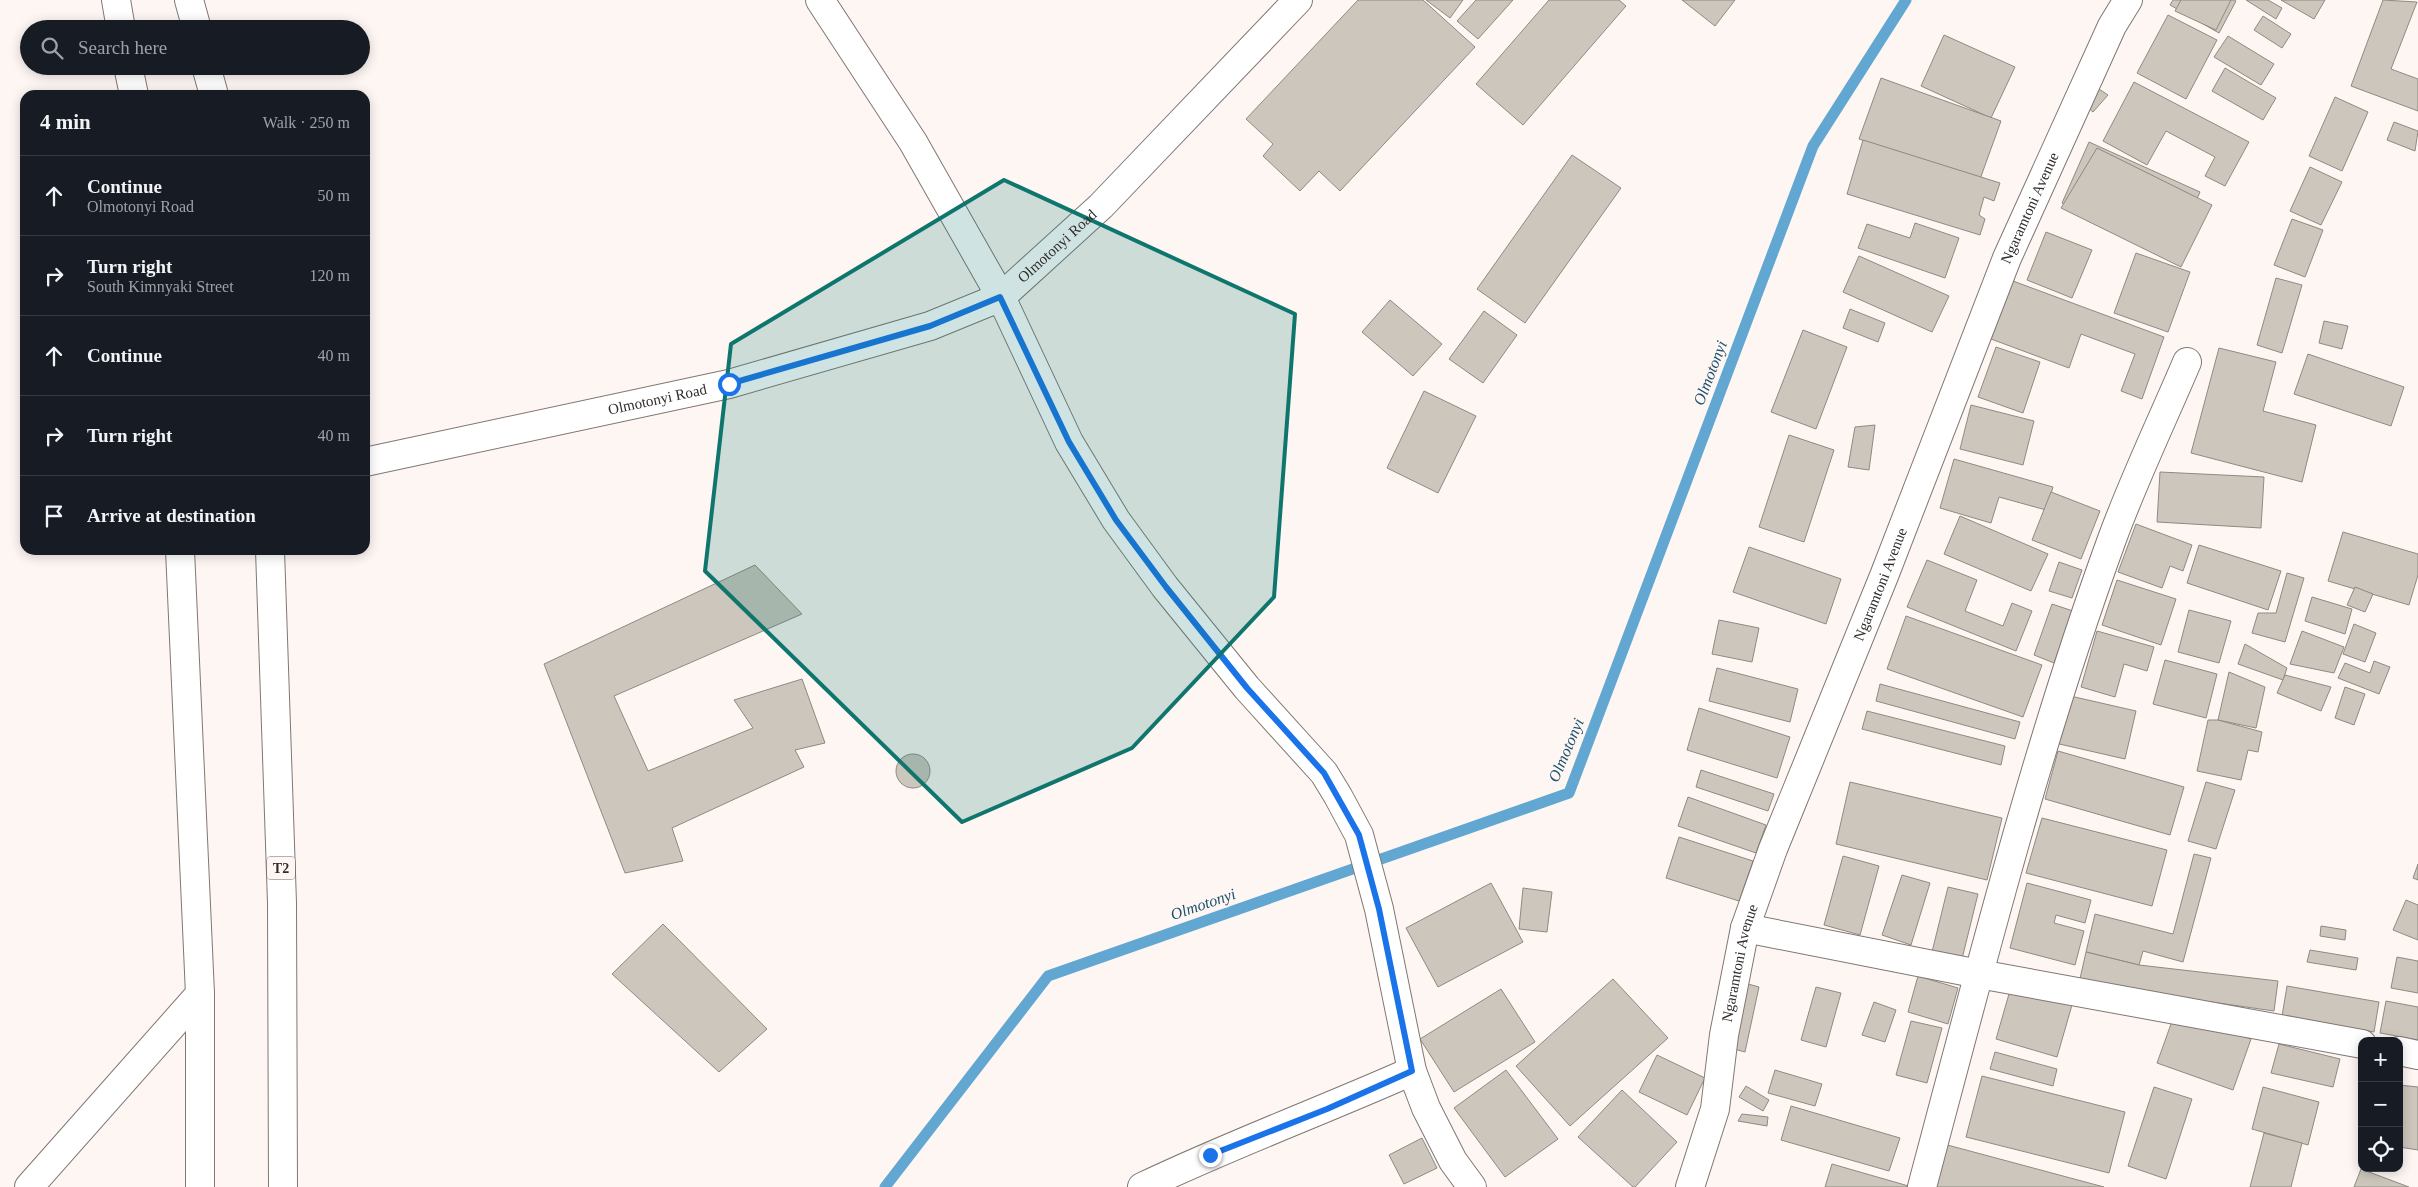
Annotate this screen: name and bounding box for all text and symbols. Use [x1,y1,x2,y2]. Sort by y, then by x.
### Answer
search box [20,20,370,75]
icon: search [38,34,66,62]
text: Search here [78,37,167,58]
text: 4 min [40,110,91,134]
text: Walk · 250 m [263,114,350,131]
street label: Ngaramtoni Avenue [1998,150,2062,266]
text: Continue [87,176,162,197]
icon: ahead [40,182,68,210]
text: 50 m [318,187,350,204]
text: Olmotonyi Road [87,198,194,215]
street label: Olmotonyi Road [1015,206,1100,286]
text: Turn right [87,256,172,277]
icon: right [40,262,68,290]
text: 120 m [310,267,350,284]
text: South Kimnyaki Street [87,278,234,295]
water label: Olmotonyi [1690,338,1731,408]
icon: ahead [40,342,68,370]
text: Continue [87,345,162,366]
text: 40 m [318,347,350,364]
route start [718,373,741,396]
street label: Olmotonyi Road [607,381,709,418]
icon: right [40,422,68,450]
text: Turn right [87,425,172,446]
text: 40 m [318,427,350,444]
icon: arrive [40,502,68,530]
text: Arrive at destination [87,505,256,526]
street label: Ngaramtoni Avenue [1851,525,1910,643]
water label: Olmotonyi [1545,716,1588,785]
road number: T2 [267,856,295,880]
water label: Olmotonyi [1168,885,1238,924]
street label: Ngaramtoni Avenue [1719,902,1761,1023]
map controls [2358,1037,2403,1172]
button: + [2358,1037,2403,1082]
button: − [2358,1082,2403,1127]
button: locate [2358,1127,2403,1172]
route end [1199,1144,1222,1167]

